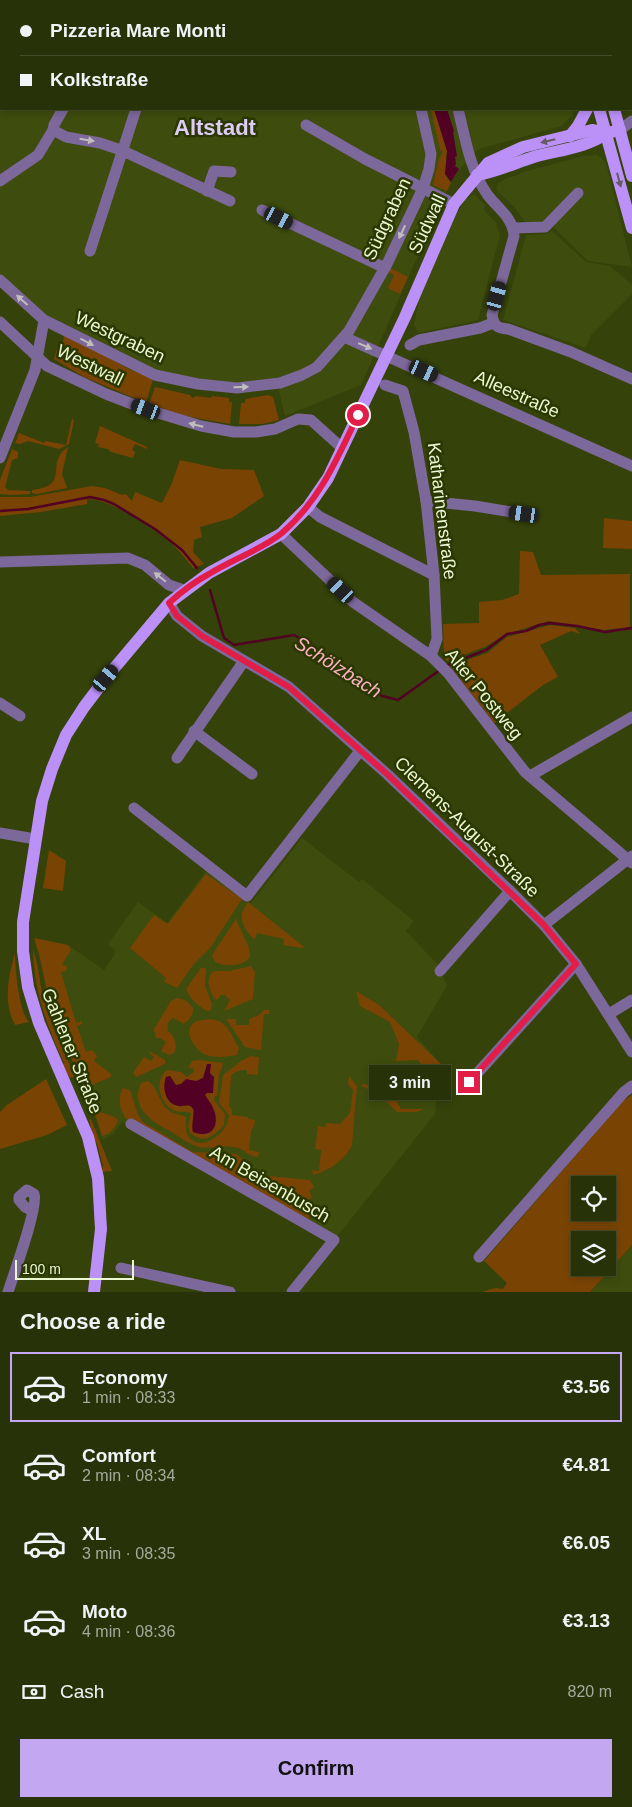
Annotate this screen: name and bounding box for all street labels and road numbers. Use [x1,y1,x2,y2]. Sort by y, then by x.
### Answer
street label: Südgraben [359,175,415,263]
street label: Südwall [405,191,449,257]
street label: Westgraben [72,307,168,367]
street label: Westwall [53,340,127,390]
street label: Alleestraße [471,366,563,422]
street label: Katharinenstraße [424,441,460,581]
street label: Alter Postweg [441,645,527,743]
street label: Clemens-August-Straße [391,753,543,901]
street label: Gahlener Straße [38,986,106,1116]
street label: Am Beisenbusch [207,1142,333,1226]

